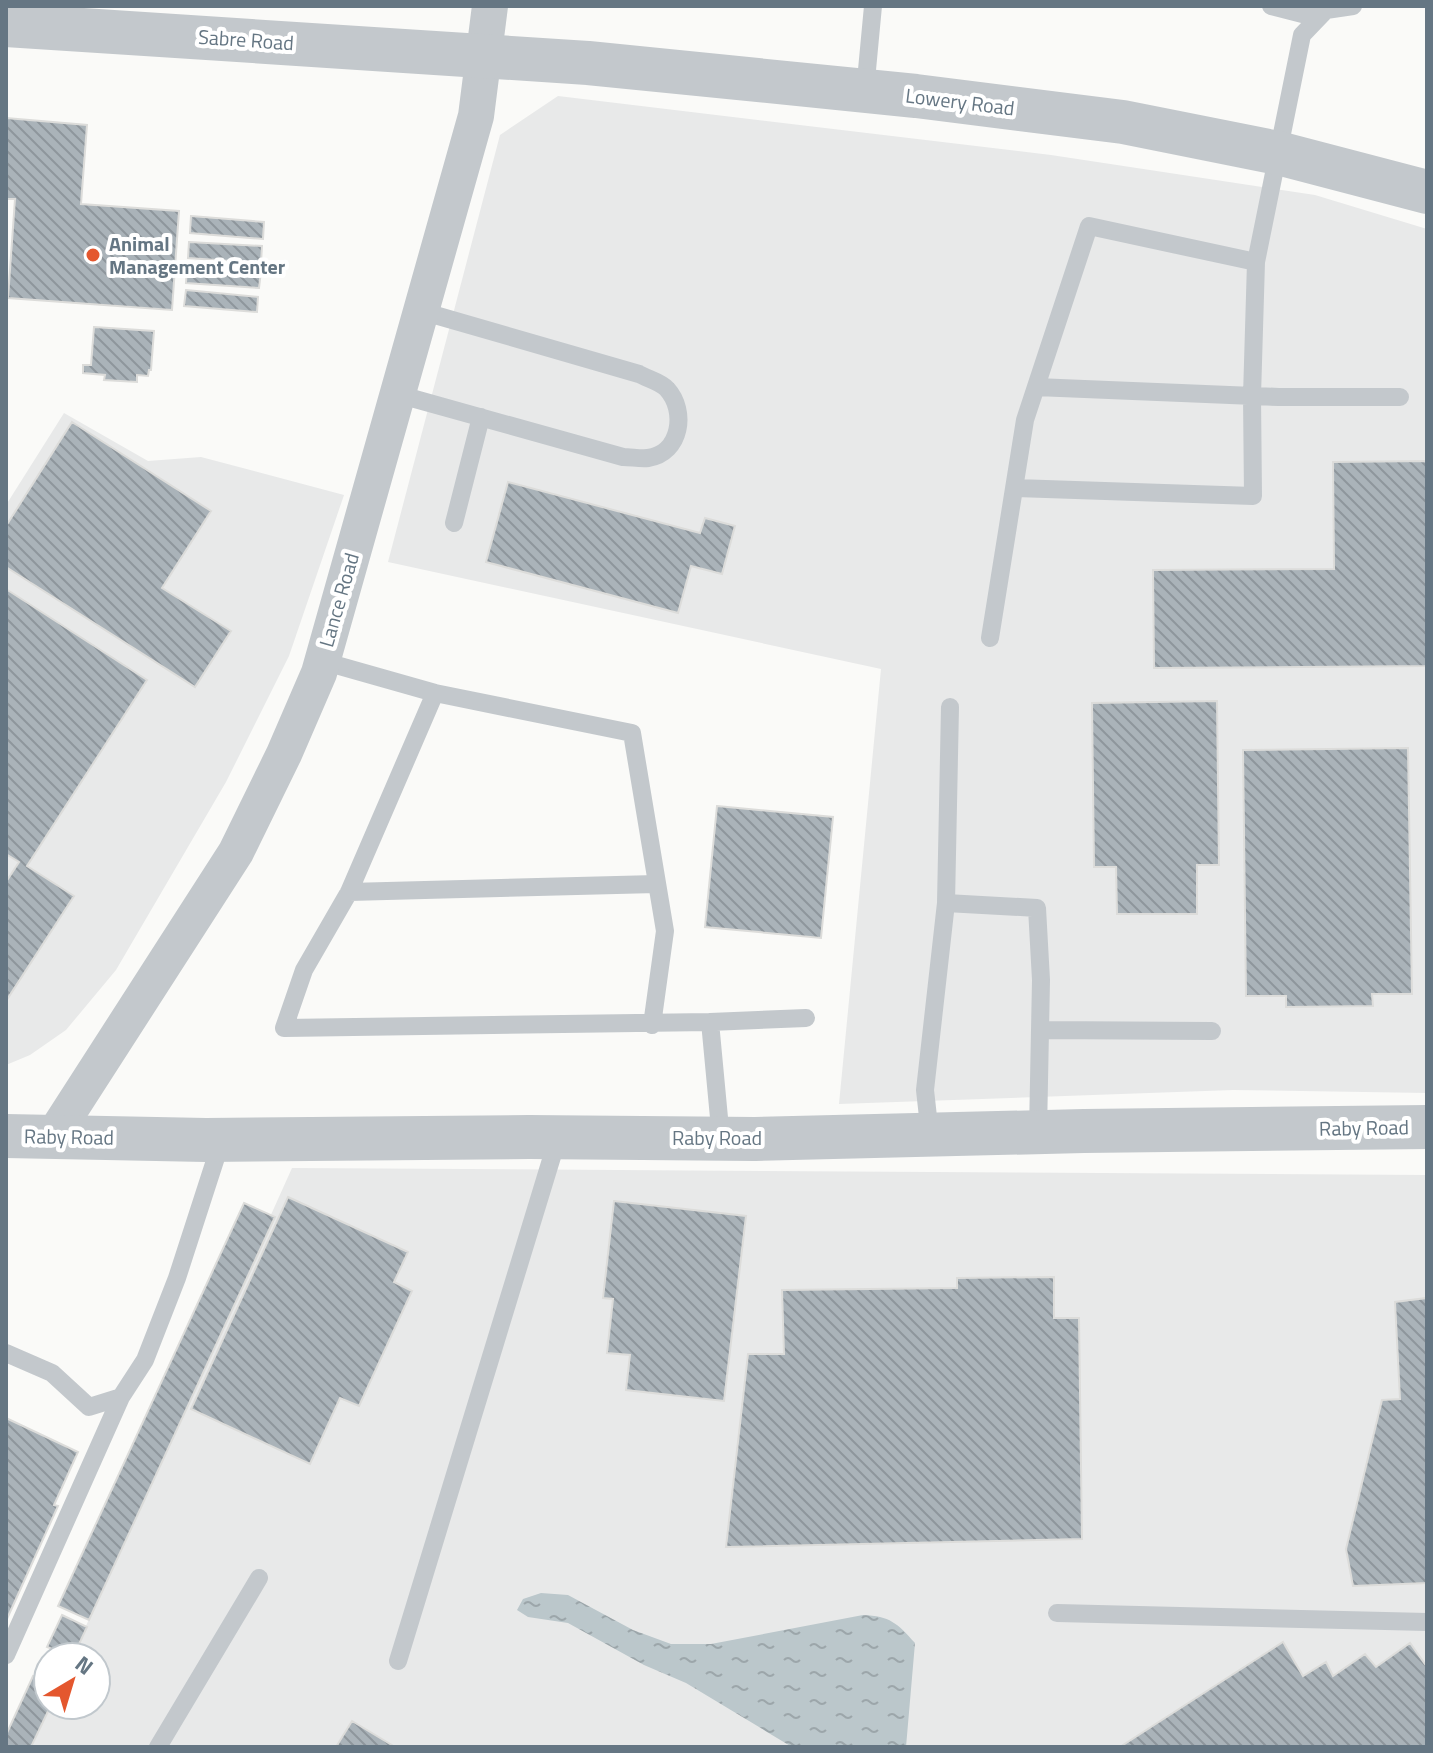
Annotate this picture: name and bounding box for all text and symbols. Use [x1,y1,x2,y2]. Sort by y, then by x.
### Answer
street label: Sabre Road [197,21,295,58]
street label: Lowery Road [904,79,1016,124]
place label: Animal Management Center [109,228,286,282]
marker: Animal Management Center [84,246,102,264]
street label: Lance Road [310,549,367,651]
street label: Raby Road [1319,1111,1409,1144]
street label: Raby Road [24,1120,114,1153]
street label: Raby Road [672,1122,762,1153]
north arrow [32,1641,112,1721]
text: N [68,1647,101,1683]

